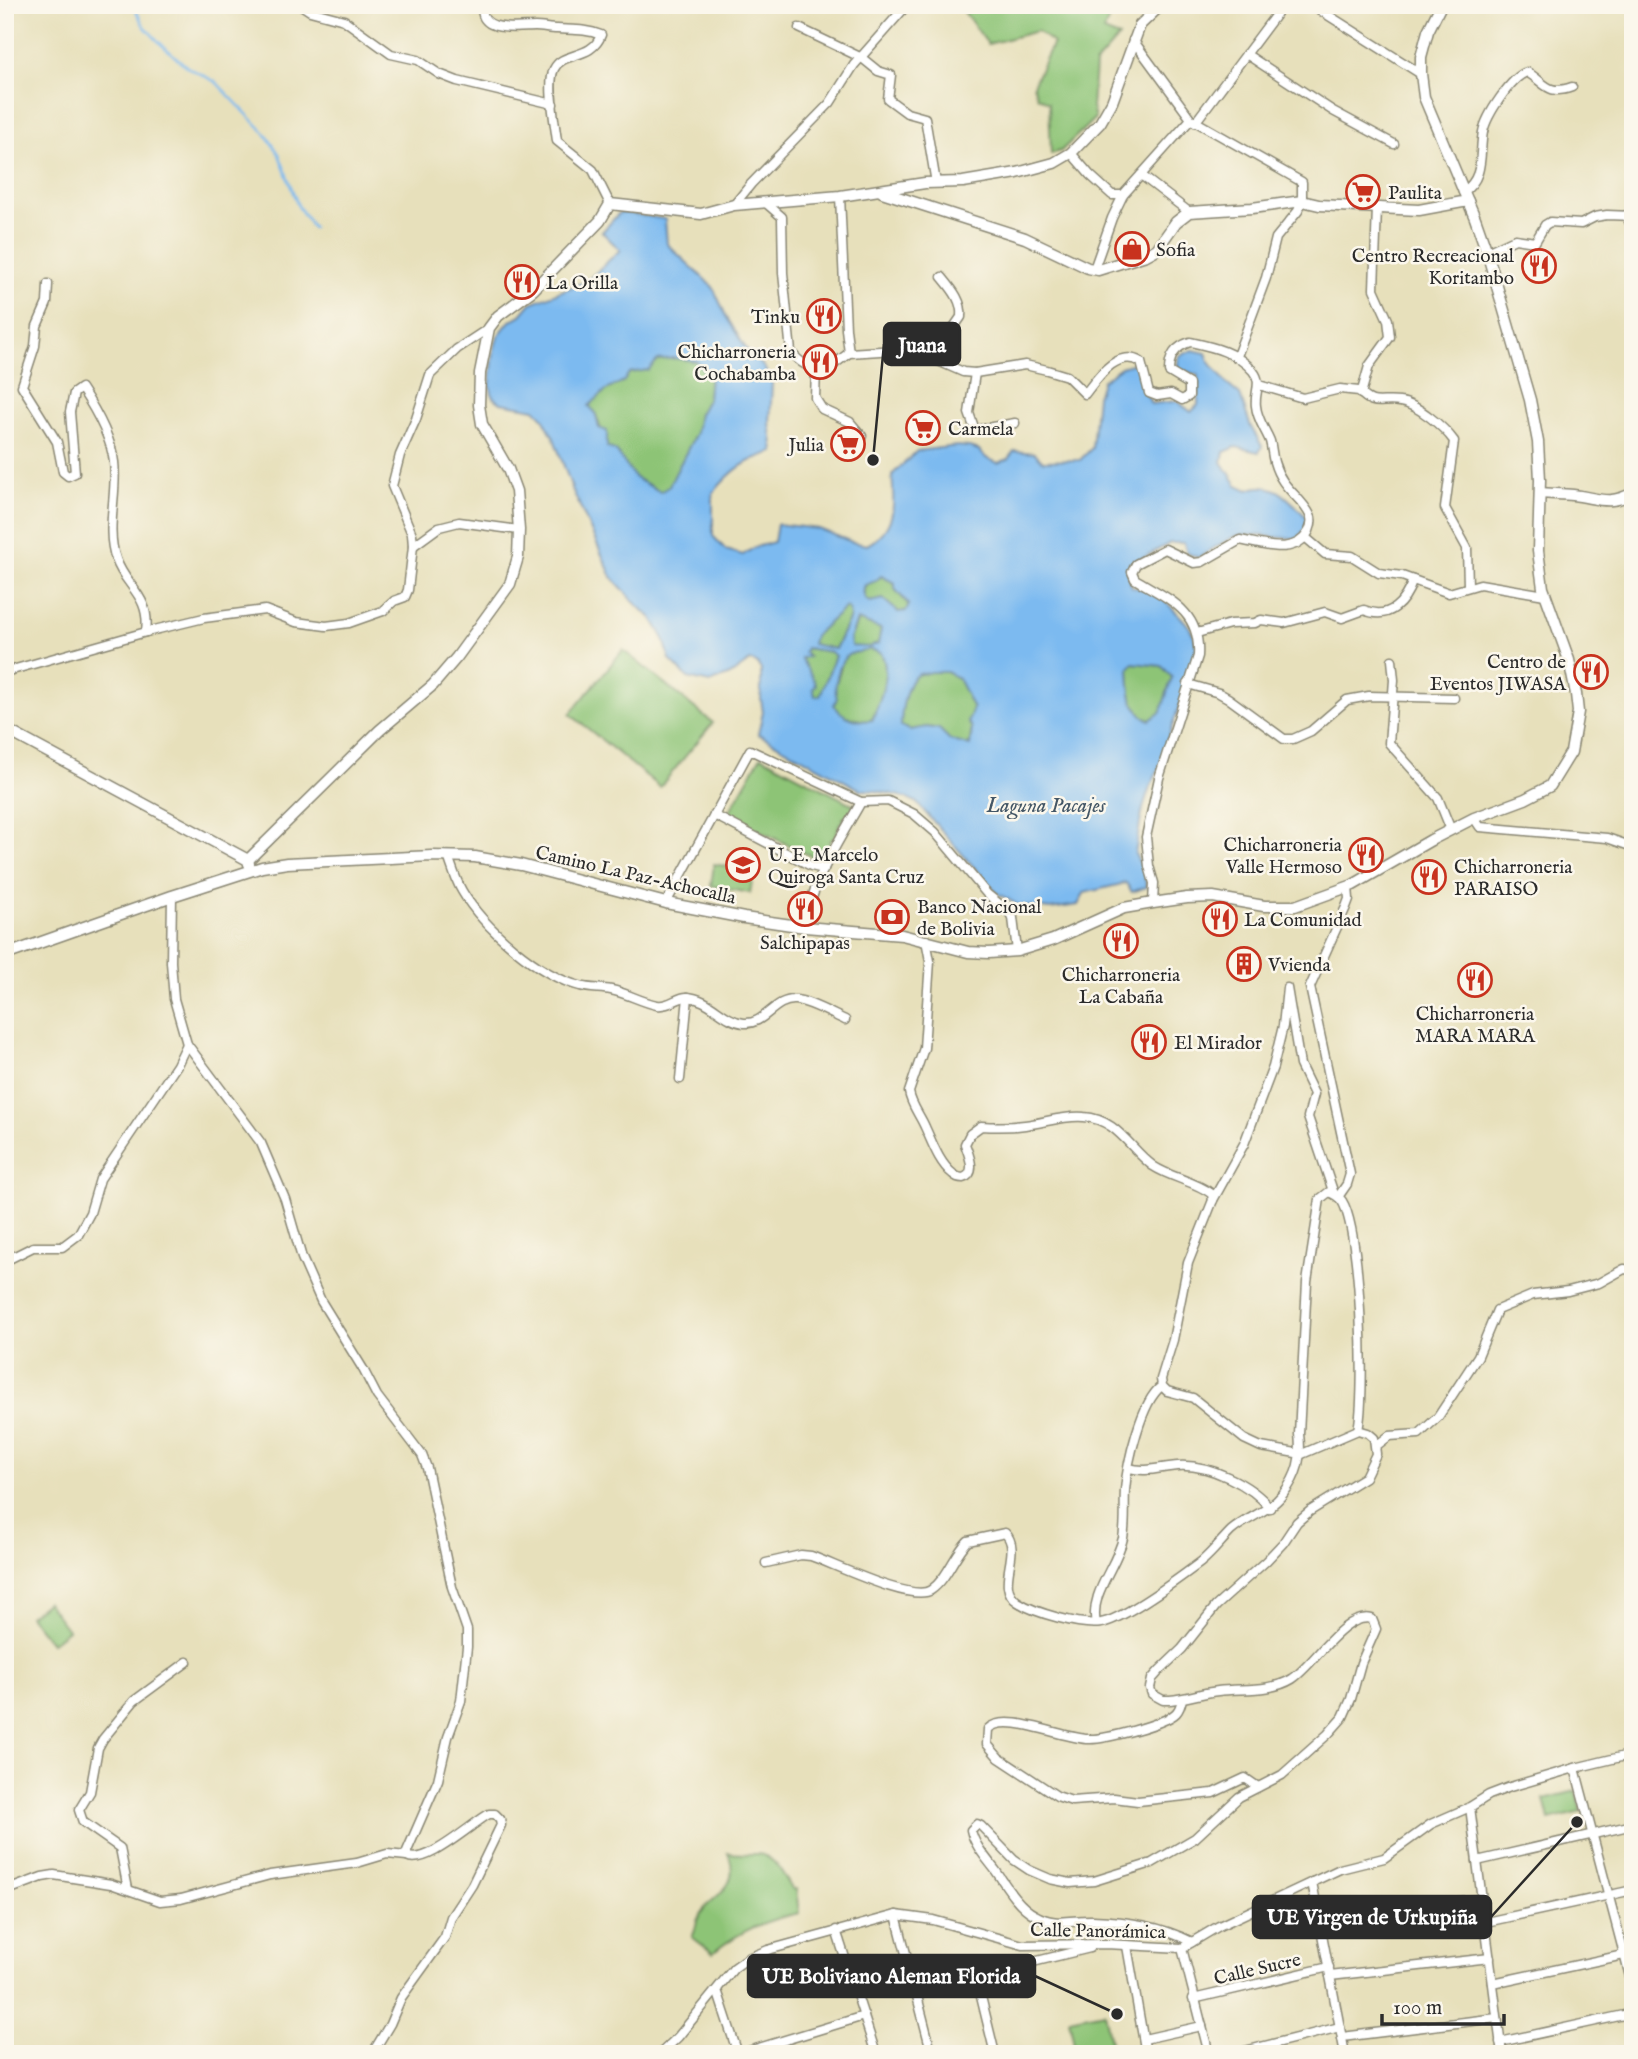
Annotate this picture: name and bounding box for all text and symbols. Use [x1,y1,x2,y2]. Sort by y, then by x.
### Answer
supermarket icon: Paulita [1344,173,1382,211]
place label: Paulita [1388,182,1443,206]
shop icon: Sofia [1113,230,1151,268]
place label: Sofia [1156,239,1196,263]
place label: Centro Recreacional Koritambo [1352,245,1515,291]
restaurant icon: Centro Recreacional Koritambo [1520,247,1558,285]
restaurant icon: La Orilla [503,263,541,301]
place label: La Orilla [546,272,619,296]
restaurant icon: Tinku [805,297,843,335]
place label: Tinku [751,306,800,330]
callout: Juana [884,323,960,365]
text: Juana [895,333,947,360]
place label: Chicharroneria Cochabamba [678,341,797,387]
restaurant icon: Chicharroneria Cochabamba [801,343,839,381]
supermarket icon: Carmela [904,409,942,447]
place label: Carmela [948,418,1014,442]
supermarket icon: Julia [829,425,867,463]
place label: Julia [786,434,825,458]
place label: Centro de Eventos JIWASA [1430,651,1567,697]
restaurant icon: Centro de Eventos JIWASA [1572,653,1610,691]
water label: Laguna Pacajes [985,793,1107,820]
place label: Chicharroneria Valle Hermoso [1224,834,1343,880]
restaurant icon: Chicharroneria Valle Hermoso [1347,836,1385,874]
street label: Camino La Paz-Achocalla [533,841,739,911]
place label: U. E. Marcelo Quiroga Santa Cruz [768,844,925,890]
school or university icon: U. E. Marcelo Quiroga Santa Cruz [724,846,762,884]
place label: Chicharroneria PARAISO [1454,856,1573,902]
restaurant icon: Chicharroneria PARAISO [1410,858,1448,896]
restaurant icon: Salchipapas [786,890,824,928]
place label: Banco Nacional de Bolivia [917,896,1042,942]
bank icon: Banco Nacional de Bolivia [873,898,911,936]
restaurant icon: La Comunidad [1201,900,1239,938]
place label: La Comunidad [1244,909,1363,933]
restaurant icon: Chicharroneria La Cabaña [1102,922,1140,960]
place label: Salchipapas [760,932,850,956]
building icon: Vvienda [1225,945,1263,983]
place label: Vvienda [1267,954,1331,978]
restaurant icon: Chicharroneria MARA MARA [1456,961,1494,999]
place label: Chicharroneria La Cabaña [1062,964,1181,1010]
place label: Chicharroneria MARA MARA [1415,1003,1536,1049]
restaurant icon: El Mirador [1130,1023,1168,1061]
place label: El Mirador [1174,1032,1262,1056]
callout: UE Virgen de Urkupiña [1253,1896,1491,1938]
text: UE Virgen de Urkupiña [1266,1905,1478,1932]
street label: Calle Panorámica [1030,1919,1167,1945]
street label: Calle Sucre [1212,1948,1303,1992]
callout: UE Boliviano Aleman Florida [748,1955,1035,1997]
text: UE Boliviano Aleman Florida [761,1964,1021,1991]
scale bar [1382,1982,1505,2026]
text: 100 m [1393,1995,1442,2022]

